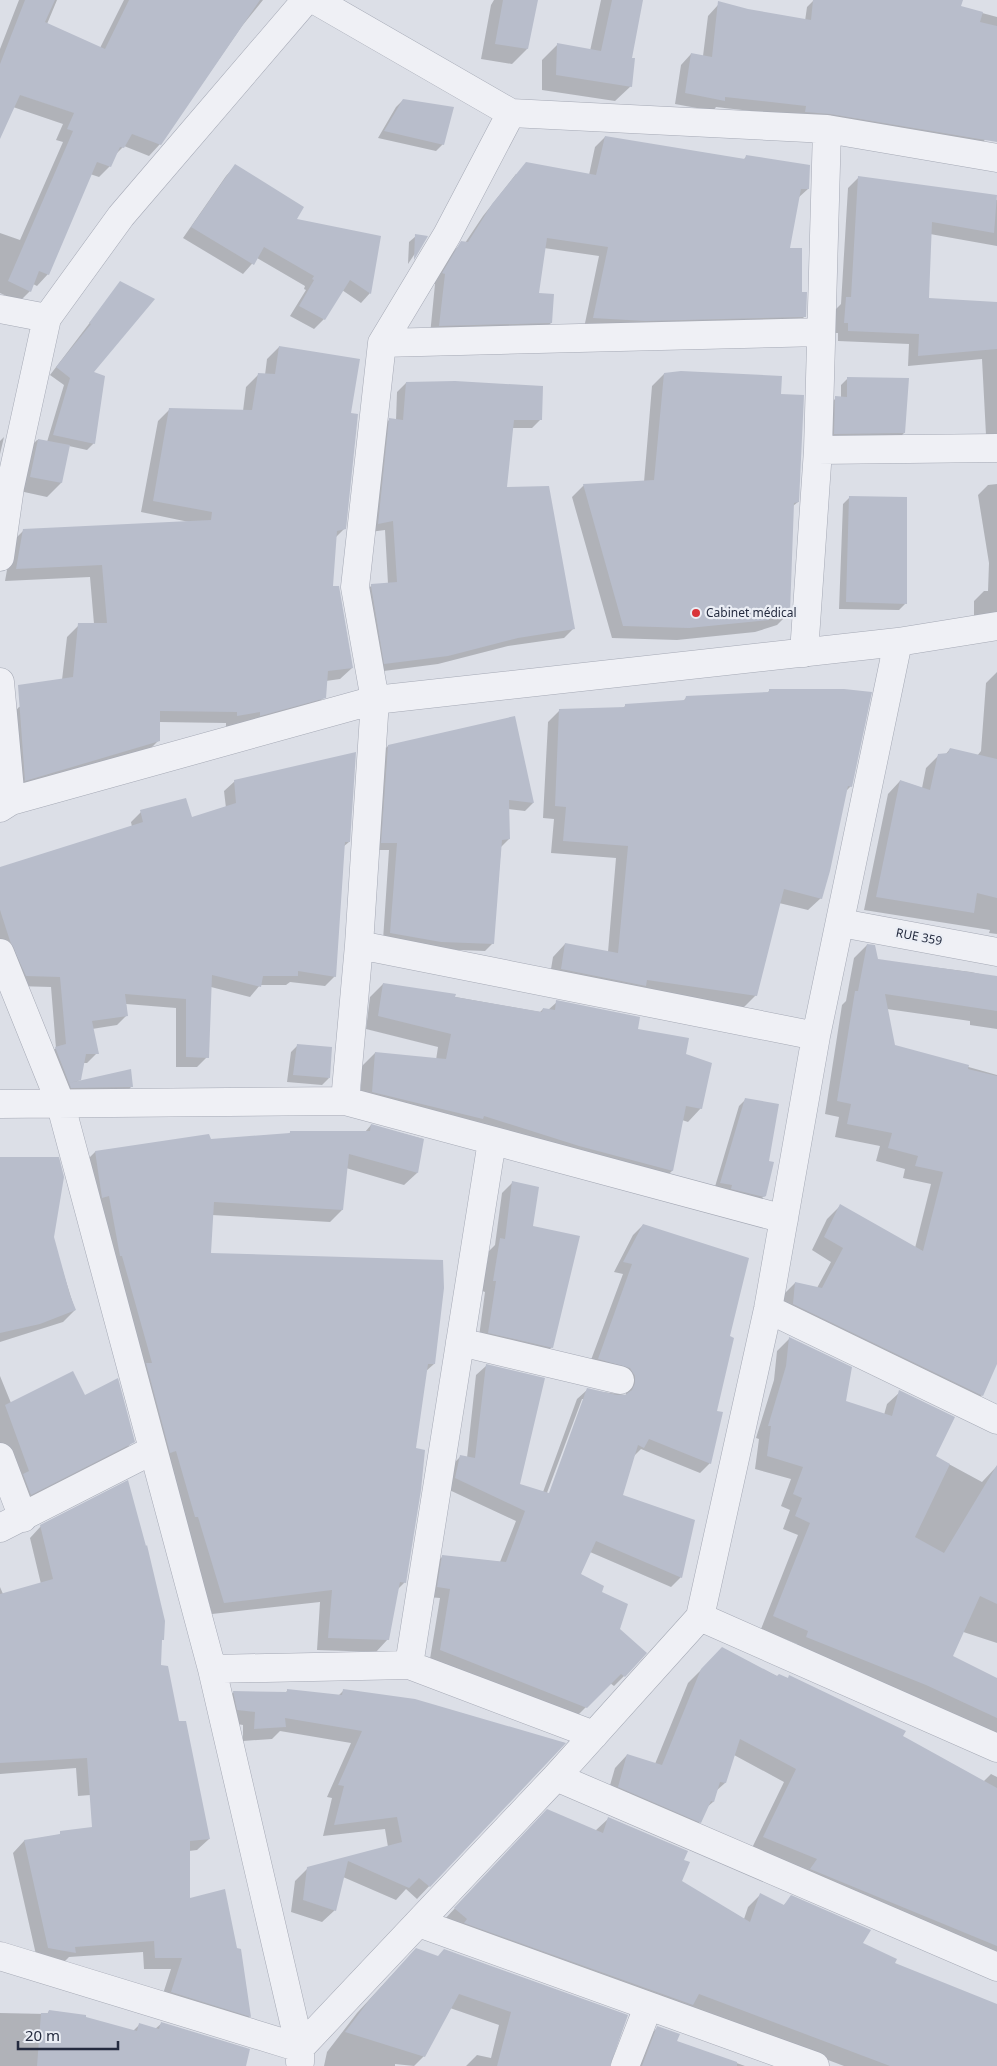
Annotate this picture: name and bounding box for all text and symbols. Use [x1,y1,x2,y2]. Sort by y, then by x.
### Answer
place label: Cabinet médical [706,604,796,621]
marker: Cabinet médical [690,607,702,619]
street label: RUE 359 [895,924,944,949]
scale bar [18,2018,118,2050]
text: 20 m [25,2025,60,2045]

